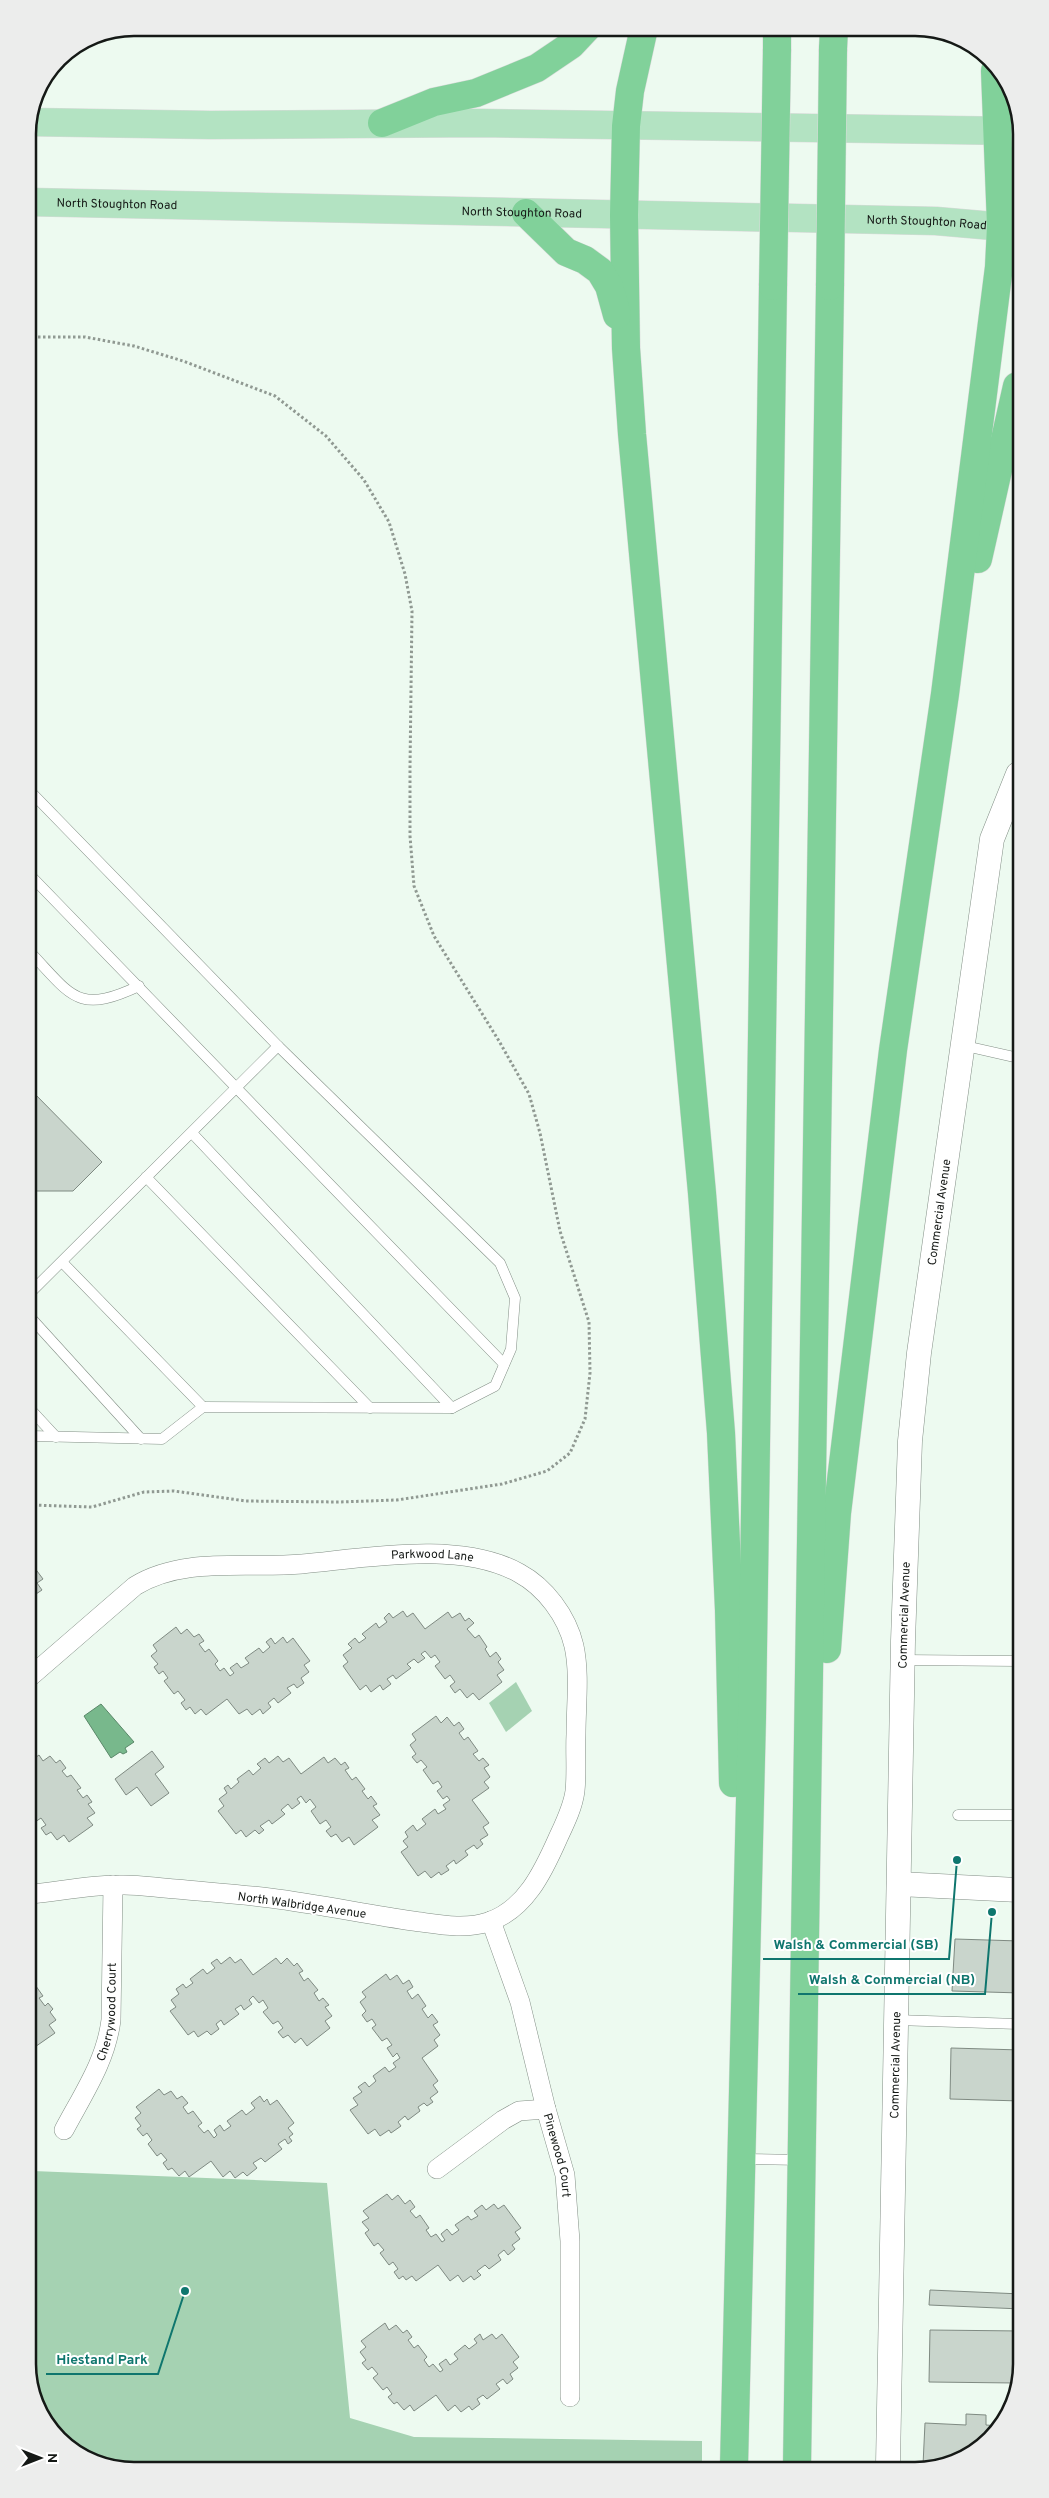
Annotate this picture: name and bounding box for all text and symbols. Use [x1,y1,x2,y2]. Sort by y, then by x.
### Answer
street label: North Stoughton Road [56,196,177,214]
street label: North Stoughton Road [461,204,582,223]
street label: North Stoughton Road [866,213,988,234]
street label: Commercial Avenue [925,1158,955,1266]
street label: Parkwood Lane [391,1547,475,1566]
street label: Commercial Avenue [895,1561,915,1669]
street label: North Walbridge Avenue [237,1889,367,1923]
callout: Walsh & Commercial (SB) [763,1930,949,1959]
text: Walsh & Commercial (SB) [773,1937,939,1954]
street label: Cherrywood Court [94,1962,121,2064]
callout: Walsh & Commercial (NB) [798,1965,985,1994]
text: Walsh & Commercial (NB) [809,1972,975,1989]
street label: Commercial Avenue [887,2011,905,2119]
street label: Pinewood Court [539,2111,574,2198]
callout: Hiestand Park [46,2345,158,2374]
text: Hiestand Park [56,2352,148,2369]
north arrow [15,2433,65,2483]
text: N [43,2453,60,2463]

